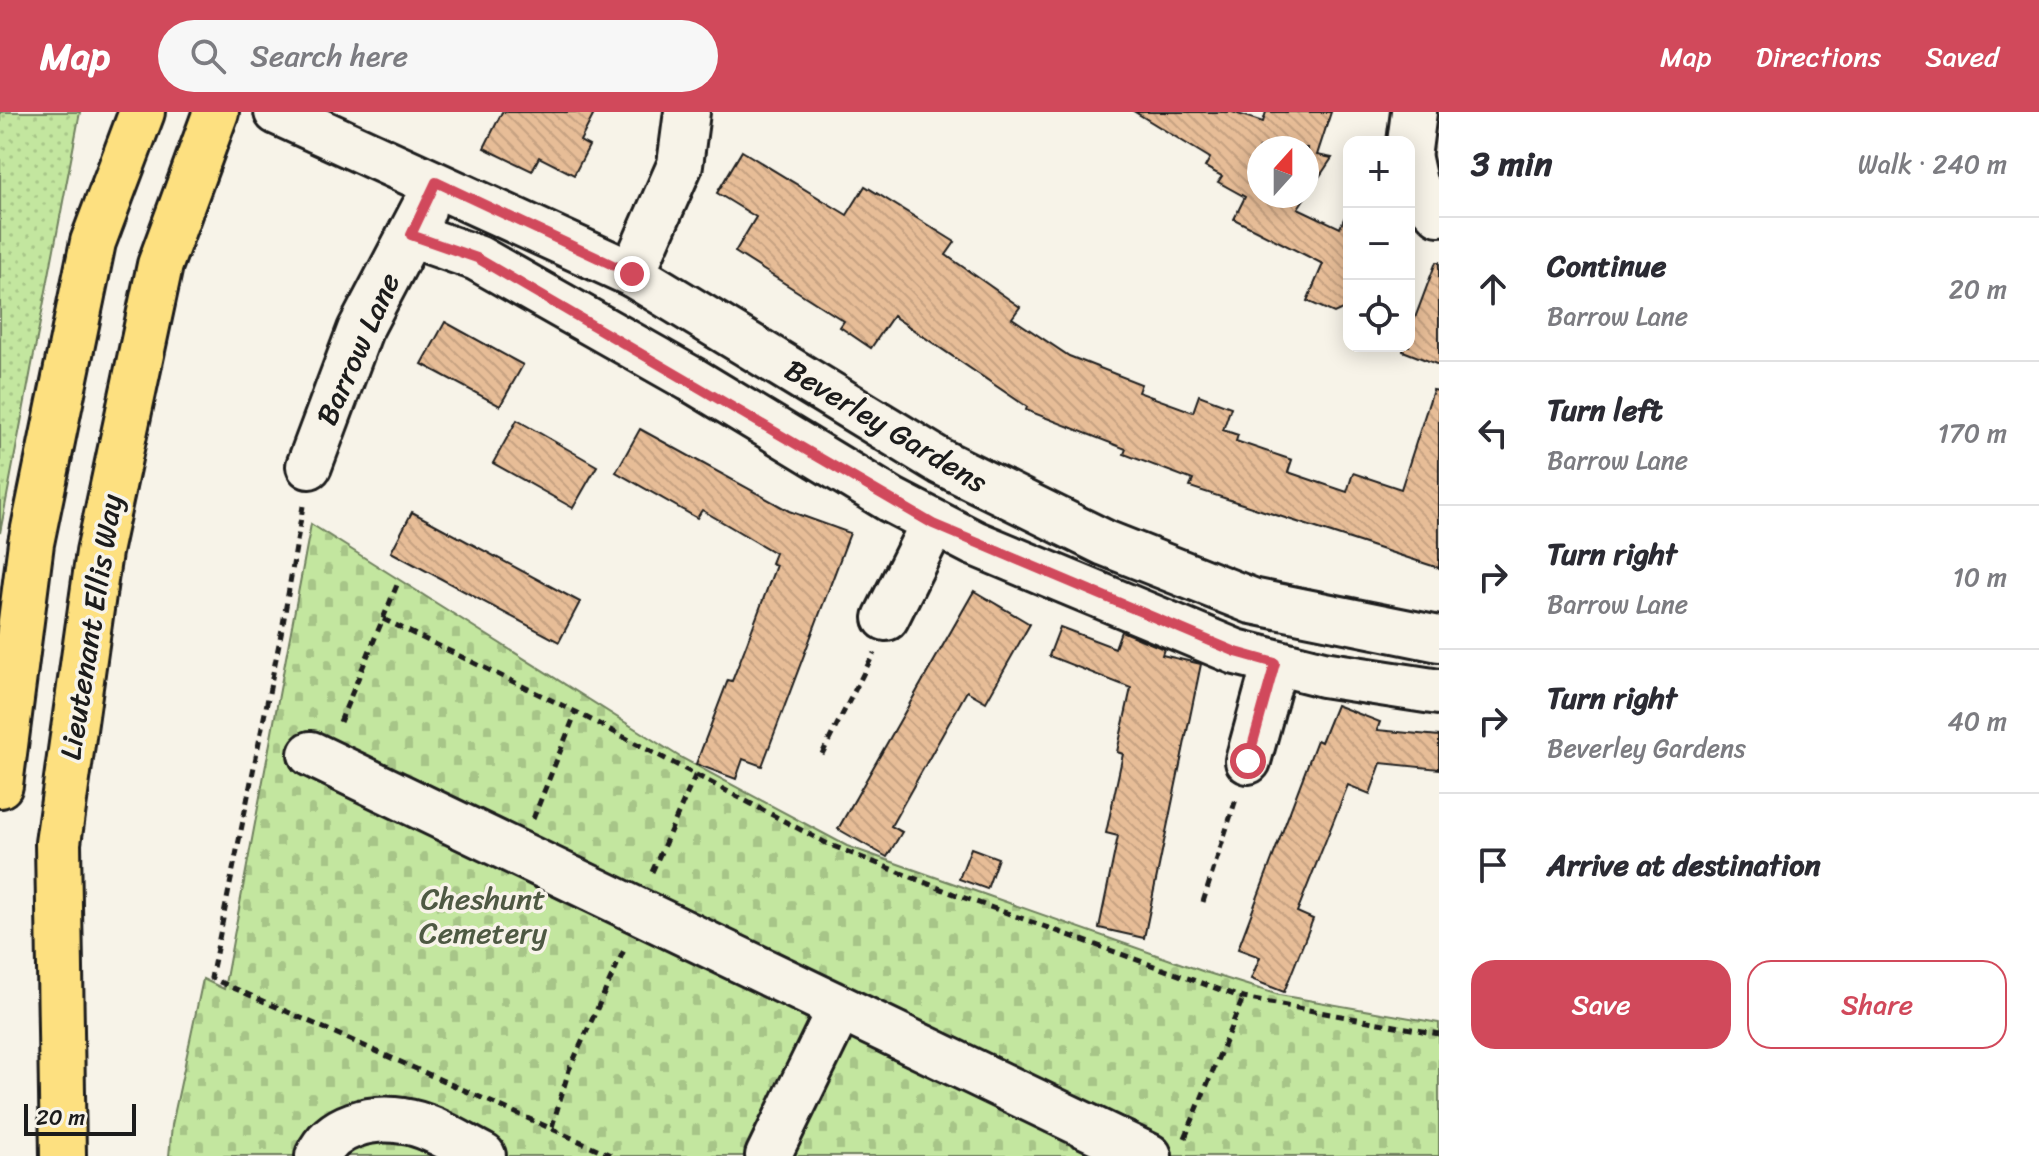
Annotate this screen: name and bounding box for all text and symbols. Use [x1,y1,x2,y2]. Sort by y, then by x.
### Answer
search box [158,20,718,92]
text: Map [40,23,110,90]
text: Search here [250,29,408,83]
text: Map [1660,32,1712,81]
text: Directions [1756,32,1881,81]
text: Saved [1925,32,1999,81]
icon: search [186,34,230,78]
text: 3 min [1471,134,1552,194]
north arrow [1247,136,1319,208]
map controls [1343,136,1415,352]
button: + [1343,136,1415,208]
text: Walk · 240 m [1858,141,2007,187]
button: − [1343,208,1415,280]
text: Continue [1547,239,1666,293]
route end [614,256,650,292]
street label: Barrow Lane [300,264,416,434]
text: 20 m [1949,266,2007,312]
icon: ahead [1471,267,1515,311]
button: locate [1343,280,1415,352]
text: Barrow Lane [1547,293,1688,339]
street label: Beverley Gardens [774,344,998,508]
text: Turn left [1547,383,1663,437]
text: 170 m [1938,410,2007,456]
icon: left [1471,411,1515,455]
text: Barrow Lane [1547,437,1688,483]
street label: Lieutenant Ellis Way [43,490,139,764]
text: Turn right [1547,527,1677,581]
text: 10 m [1953,554,2007,600]
icon: right [1471,555,1515,599]
text: Barrow Lane [1547,581,1688,627]
text: Turn right [1547,671,1677,725]
text: 40 m [1948,698,2007,744]
icon: right [1471,699,1515,743]
text: Beverley Gardens [1547,725,1746,771]
route start [1230,743,1266,779]
text: Arrive at destination [1547,838,1821,892]
icon: arrive [1471,843,1515,887]
park label: Cheshunt Cemetery [419,872,547,960]
button: Save [1471,960,1731,1049]
button: Share [1747,960,2007,1049]
text: 20 m [36,1098,85,1137]
scale bar [24,1100,136,1136]

